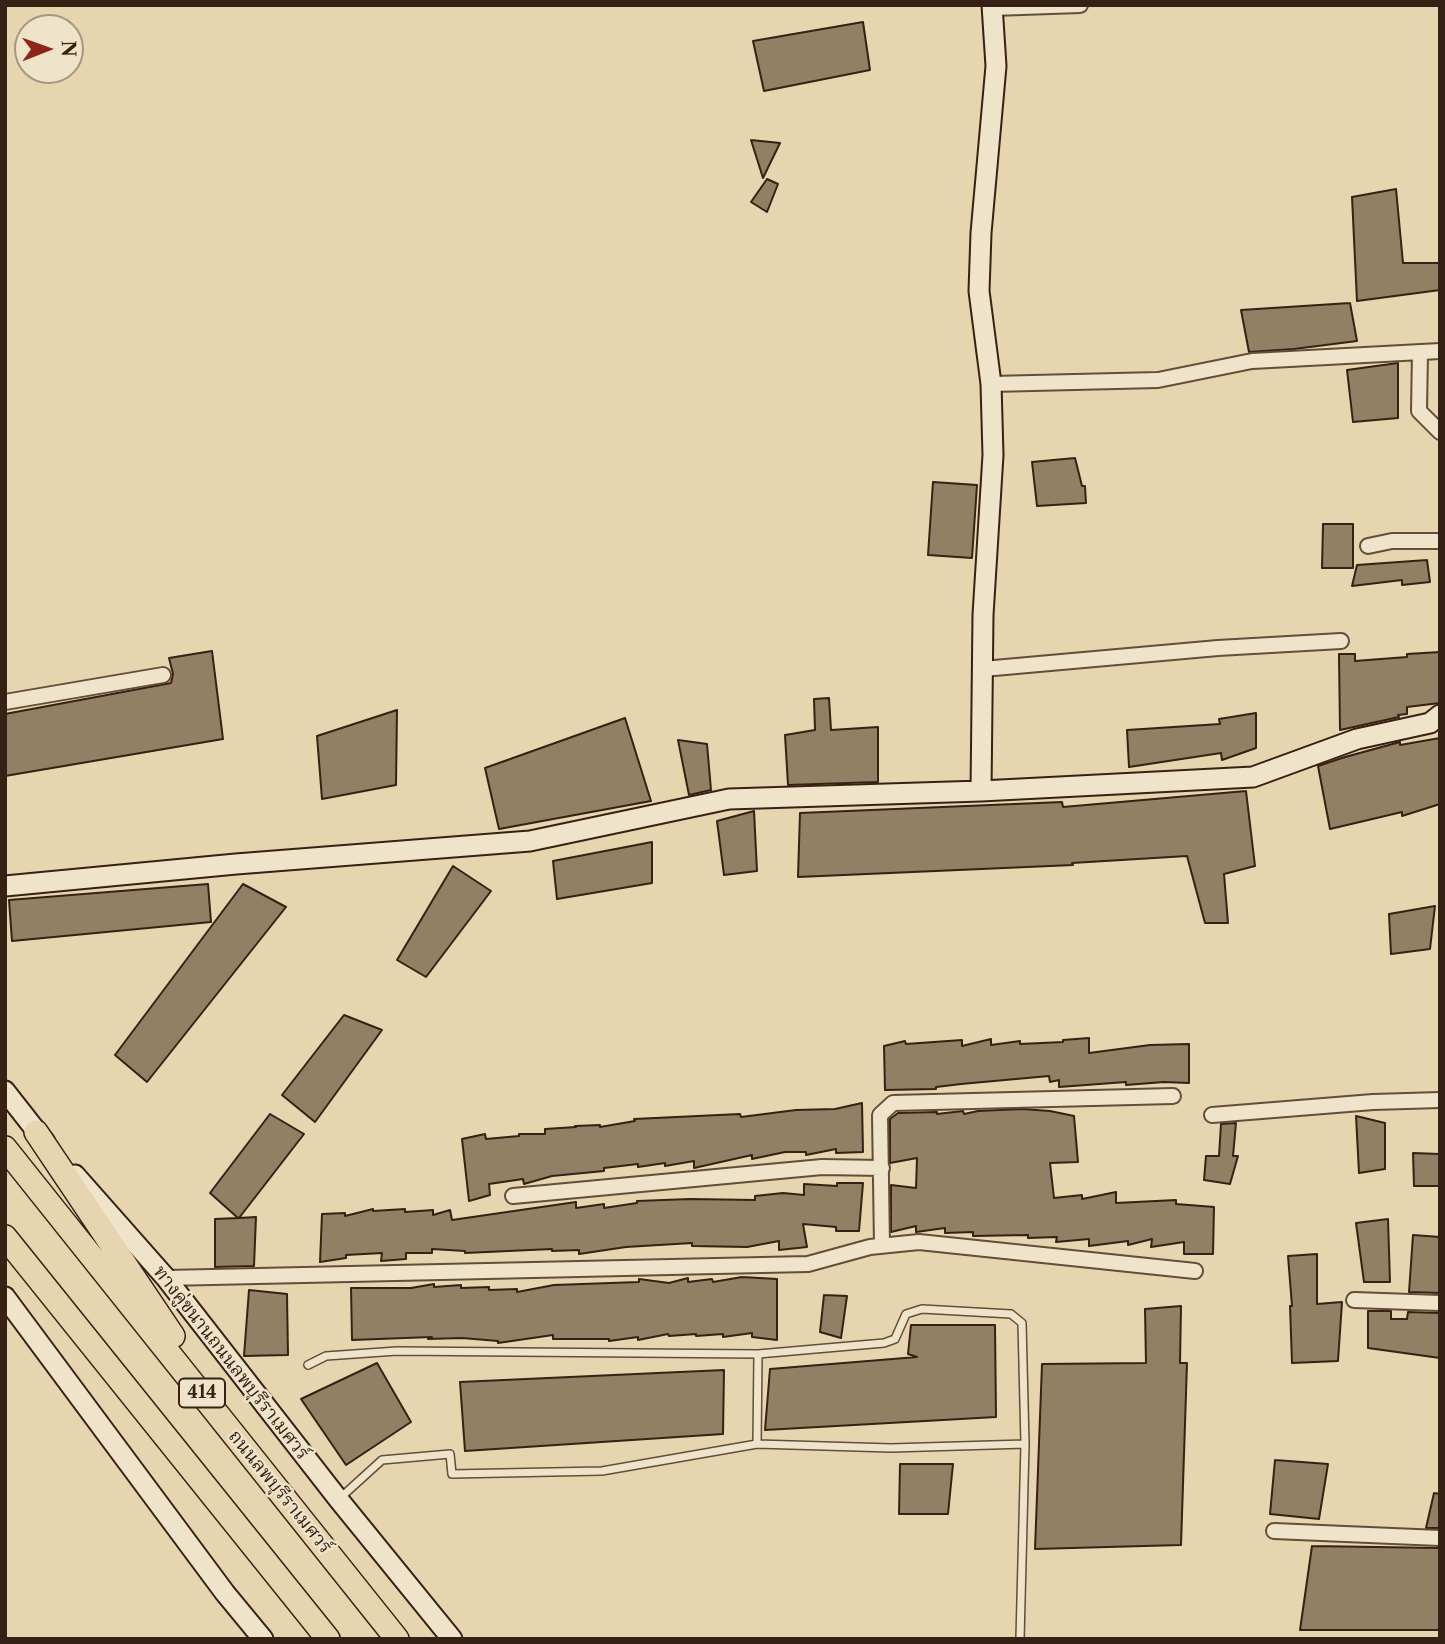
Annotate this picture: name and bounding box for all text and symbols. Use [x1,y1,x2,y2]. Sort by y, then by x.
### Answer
north arrow [14,14,84,84]
text: N [57,40,80,57]
street label: ทางคู่ขนานถนนลพบุรีราเมศวร์ [148,1261,314,1465]
road number: 414 [179,1378,225,1408]
street label: ถนนลพบุรีราเมศวร์ [223,1426,337,1558]

